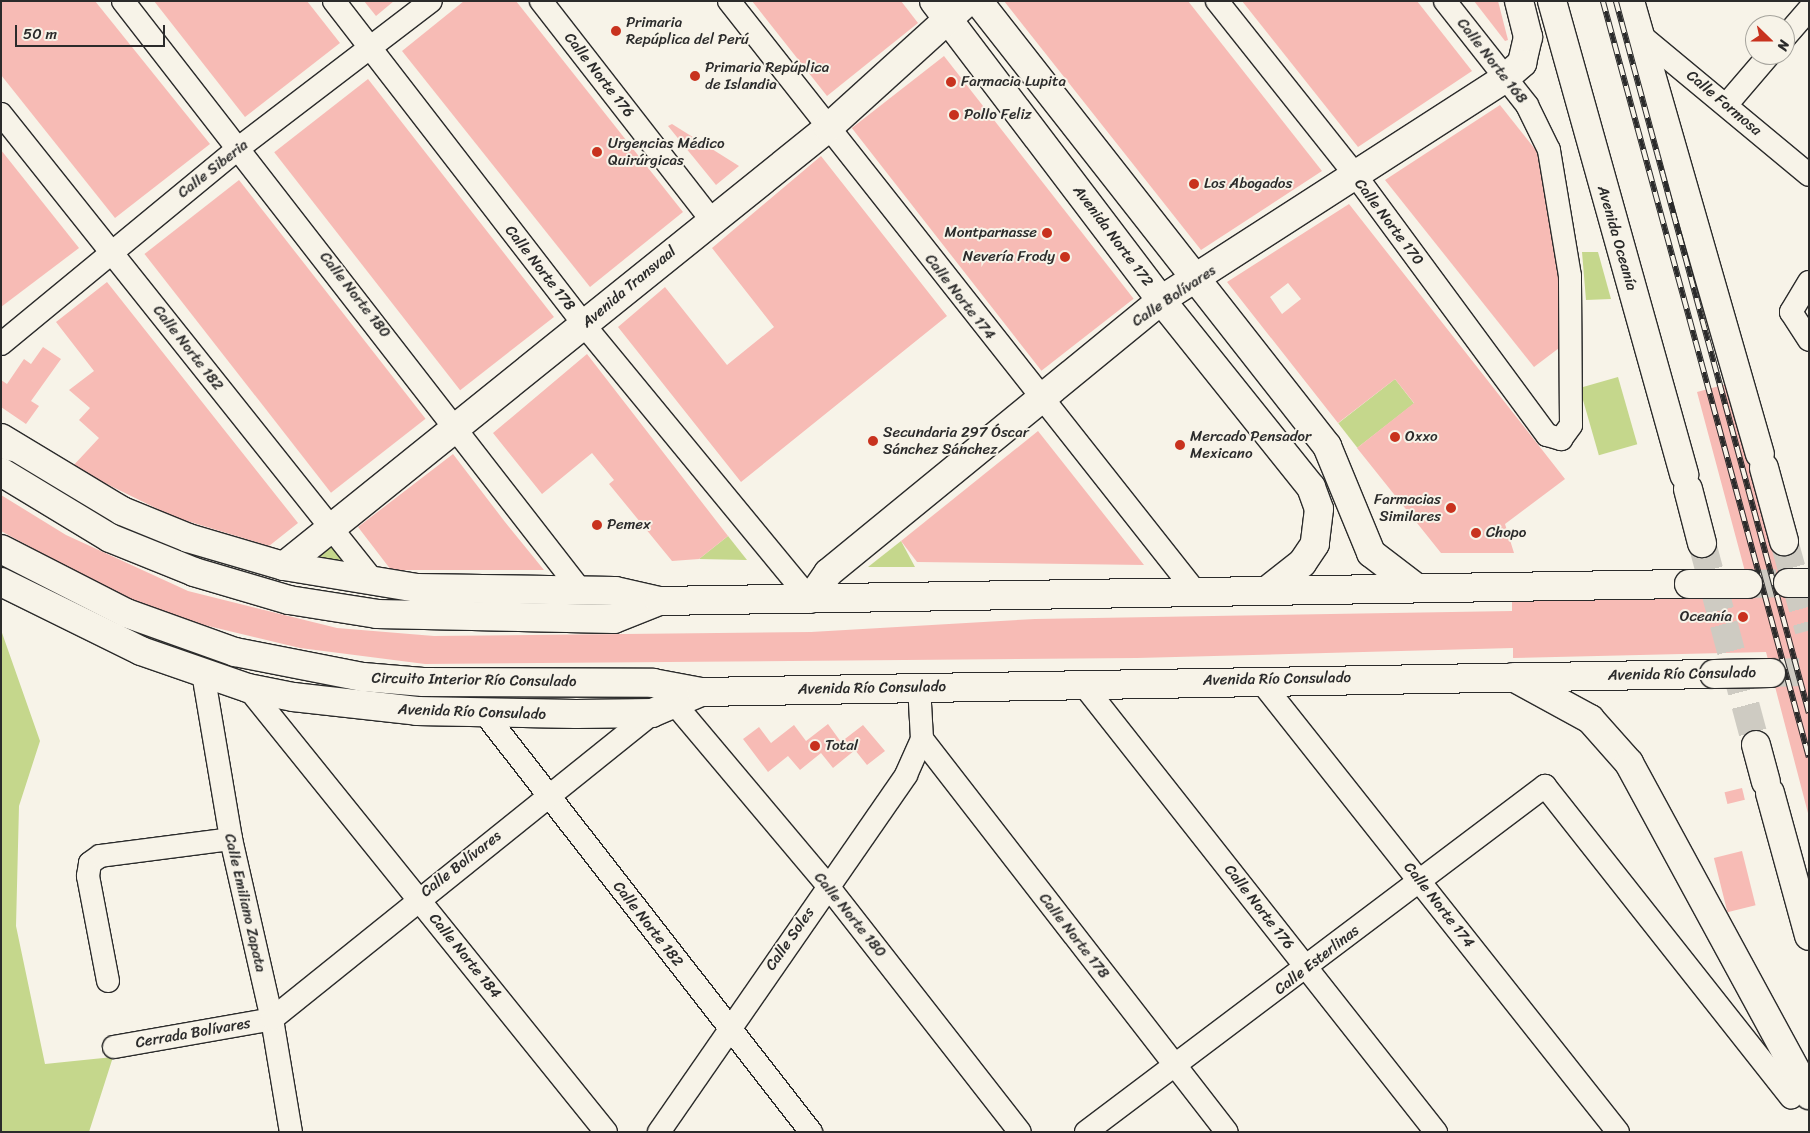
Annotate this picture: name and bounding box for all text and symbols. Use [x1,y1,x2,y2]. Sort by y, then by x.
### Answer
place label: Primaria Repúplica del Perú [626,13,749,48]
scale bar [18,15,168,47]
street label: Calle Norte 168 [1453,15,1531,107]
north arrow [1745,15,1795,65]
text: 50 m [23,21,57,47]
marker: Primaria Repúplica del Perú [610,25,622,37]
street label: Calle Norte 176 [560,29,638,121]
text: N [1770,36,1797,55]
place label: Primaria Repúplica de Islandia [705,58,829,93]
street label: Calle Formosa [1683,67,1765,139]
marker: Primaria Repúplica de Islandia [689,70,701,82]
place label: Farmacia Lupita [961,73,1066,91]
marker: Farmacia Lupita [945,76,957,88]
place label: Pollo Feliz [964,106,1032,124]
marker: Pollo Feliz [948,109,960,121]
place label: Urgencias Médico Quirúrgicas [608,134,725,169]
street label: Calle Siberia [174,136,252,202]
marker: Urgencias Médico Quirúrgicas [590,145,604,159]
place label: Los Abogados [1204,175,1292,193]
street label: Calle Norte 170 [1351,175,1427,269]
marker: Los Abogados [1188,178,1200,190]
street label: Avenida Norte 172 [1069,182,1157,290]
street label: Avenida Oceanía [1593,183,1641,293]
street label: Calle Norte 178 [501,222,579,314]
place label: Montparnasse [945,224,1037,242]
marker: Montparnasse [1041,227,1053,239]
street label: Avenida Transvaal [578,242,680,332]
street label: Calle Norte 180 [316,248,394,342]
place label: Nevería Frody [963,248,1055,266]
street label: Calle Norte 174 [921,251,999,343]
marker: Nevería Frody [1059,251,1071,263]
street label: Calle Bolívares [1129,261,1219,331]
street label: Calle Norte 182 [149,302,227,394]
place label: Secundaria 297 Óscar Sánchez Sánchez [883,423,1029,458]
place label: Mercado Pensador Mexicano [1190,427,1311,462]
place label: Oxxo [1405,428,1438,446]
marker: Oxxo [1389,431,1401,443]
marker: Secundaria 297 Óscar Sánchez Sánchez [867,435,879,447]
marker: Mercado Pensador Mexicano [1174,439,1186,451]
place label: Farmacias Similares [1374,490,1441,525]
marker: Farmacias Similares [1445,502,1457,514]
place label: Pemex [607,516,651,534]
marker: Pemex [591,519,603,531]
place label: Chopo [1486,524,1526,542]
marker: Chopo [1470,527,1482,539]
place label: Oceanía [1680,608,1732,626]
marker: Oceanía [1736,610,1750,624]
street label: Avenida Río Consulado [1608,664,1756,684]
street label: Circuito Interior Río Consulado [371,669,577,691]
street label: Avenida Río Consulado [1203,669,1351,689]
street label: Avenida Río Consulado [798,678,946,698]
street label: Avenida Río Consulado [398,700,546,724]
place label: Total [825,737,858,755]
marker: Total [809,740,821,752]
street label: Calle Bolívares [417,827,505,901]
street label: Calle Emiliano Zapata [220,832,270,974]
street label: Calle Norte 174 [1400,859,1478,951]
street label: Calle Norte 176 [1220,861,1298,953]
street label: Calle Norte 180 [810,869,890,961]
street label: Calle Norte 182 [609,878,687,970]
street label: Calle Norte 178 [1035,890,1113,982]
street label: Calle Soles [762,904,818,974]
street label: Calle Norte 184 [425,910,505,1002]
street label: Calle Esterlinas [1271,921,1363,999]
street label: Cerrada Bolívares [134,1014,252,1052]

